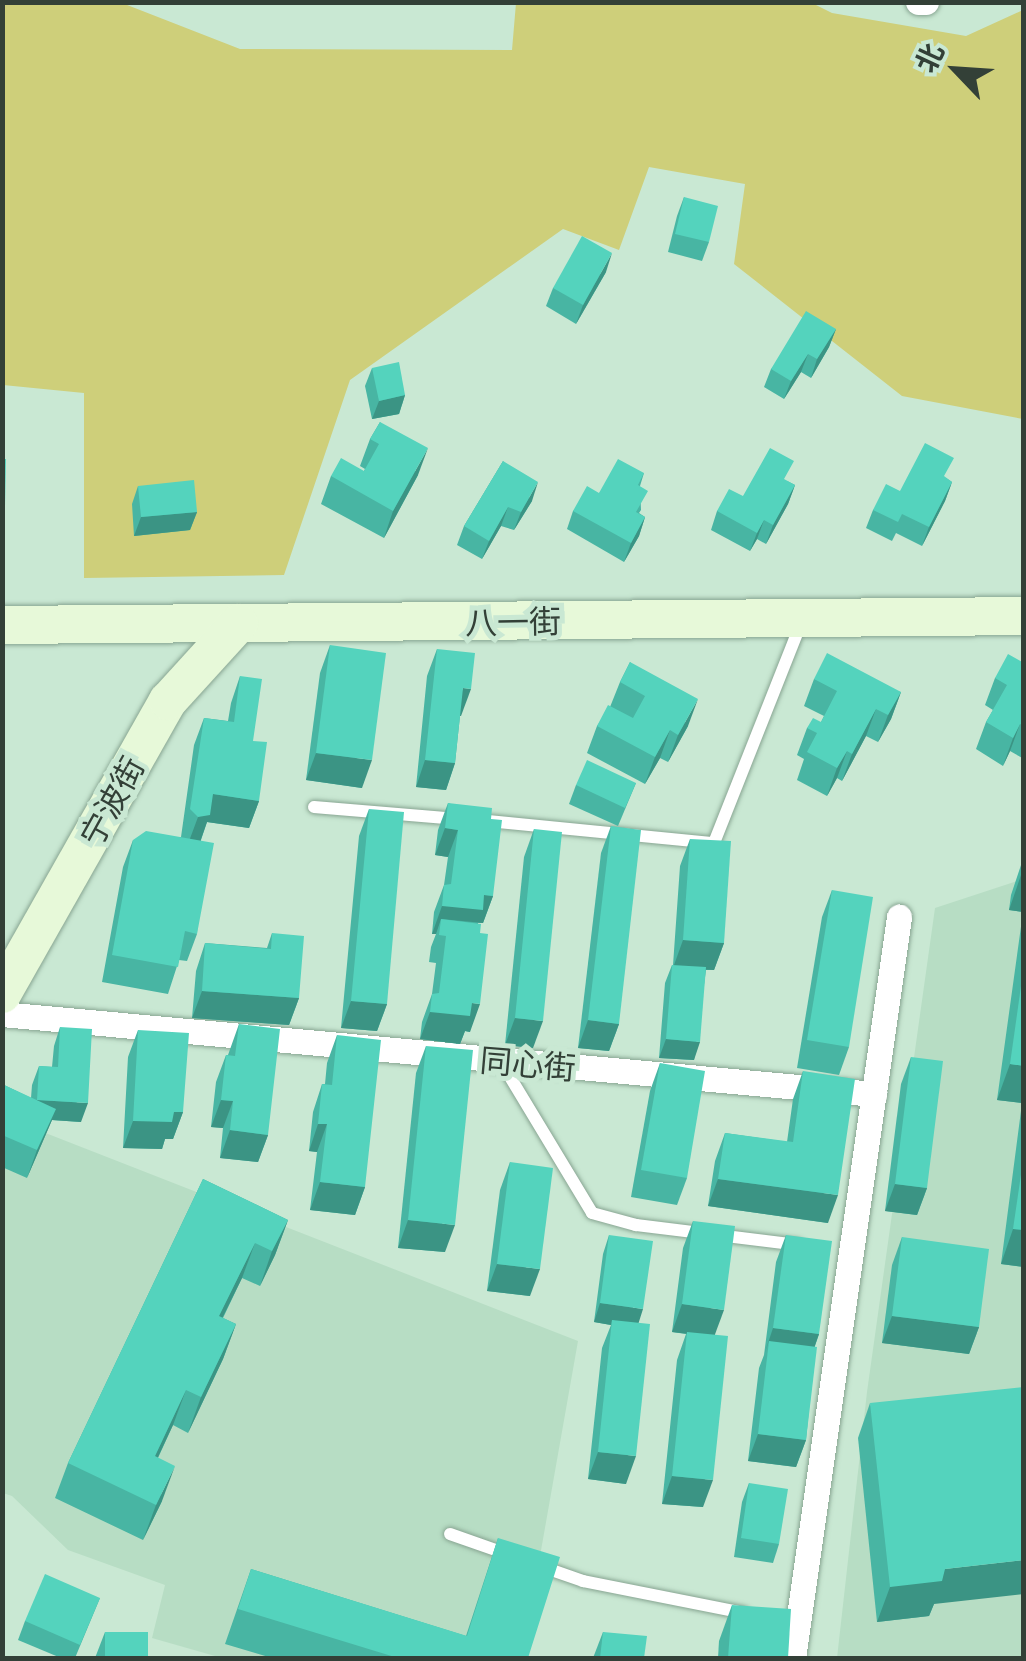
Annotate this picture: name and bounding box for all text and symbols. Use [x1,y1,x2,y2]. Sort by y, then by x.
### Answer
north arrow [906,20,1006,120]
text: 北 [907,37,950,77]
street label: 八一街 [465,601,561,641]
street label: 宁波街 [71,750,151,852]
street label: 同心街 [479,1040,577,1086]

